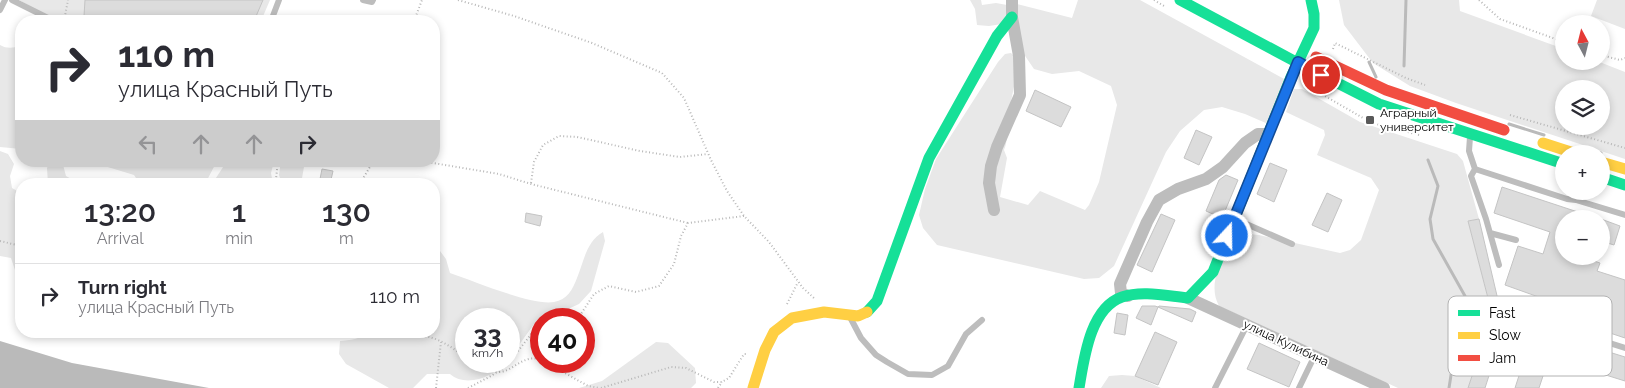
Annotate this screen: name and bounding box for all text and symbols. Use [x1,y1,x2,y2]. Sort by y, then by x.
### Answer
north arrow [1555,15,1610,70]
map controls [1555,15,1610,265]
text: 110 m [118,34,215,75]
icon: right [35,35,100,100]
pin [1300,54,1342,96]
icon: arrive [1307,61,1335,89]
text: улица Красный Путь [118,76,333,102]
button: layers [1555,80,1610,135]
place label: Аграрный университет [1380,106,1454,134]
marker: Аграрный университет [1364,114,1376,126]
icon: left [134,130,162,158]
icon: ahead [187,130,215,158]
icon: ahead [240,130,268,158]
icon: right [293,130,321,158]
button: + [1555,145,1610,200]
text: 13:20 [84,194,156,229]
text: 1 [232,194,246,229]
text: 130 [322,194,371,229]
position arrow [1200,209,1252,261]
button: − [1555,210,1610,265]
text: Arrival [97,229,144,248]
text: min [225,229,253,248]
text: m [339,229,354,248]
text: Turn right [78,276,167,298]
icon: right [35,282,63,310]
text: 110 m [370,285,420,307]
legend [1448,296,1612,376]
text: улица Красный Путь [78,298,234,317]
text: Fast [1489,305,1516,321]
speed limit sign: 40 [530,308,595,373]
street label: улица Кулибина [1241,317,1331,369]
text: 33 [474,319,501,349]
text: Slow [1489,327,1521,343]
text: km/h [472,346,503,360]
text: Jam [1489,350,1516,366]

